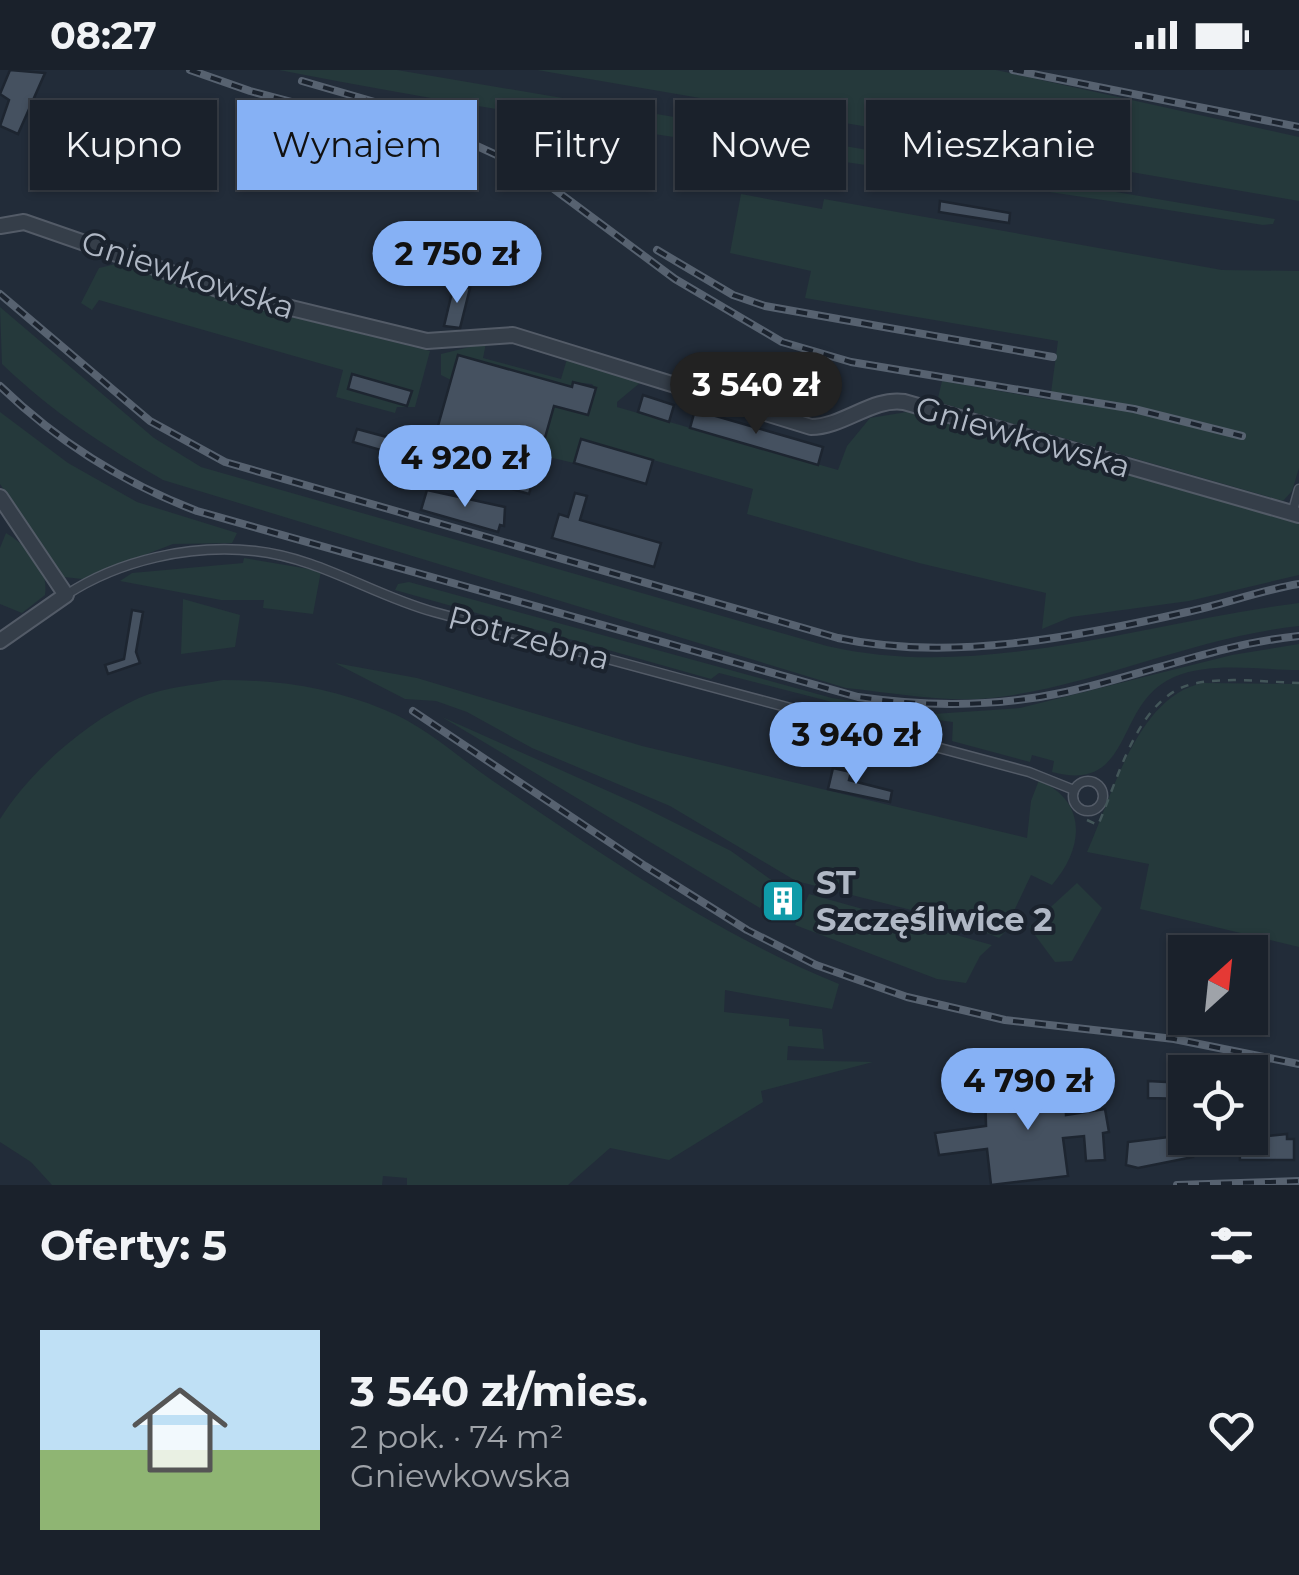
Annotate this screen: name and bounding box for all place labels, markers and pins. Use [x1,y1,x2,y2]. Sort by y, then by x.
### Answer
pin: 2 750 zł [354,221,560,306]
pin: 3 540 zł [653,352,859,437]
pin: 4 920 zł [362,425,568,510]
pin: 3 940 zł [753,702,959,787]
place label: ST Szczęśliwice 2 [816,863,1052,939]
building icon: ST Szczęśliwice 2 [760,878,806,924]
pin: 4 790 zł [925,1048,1131,1133]

